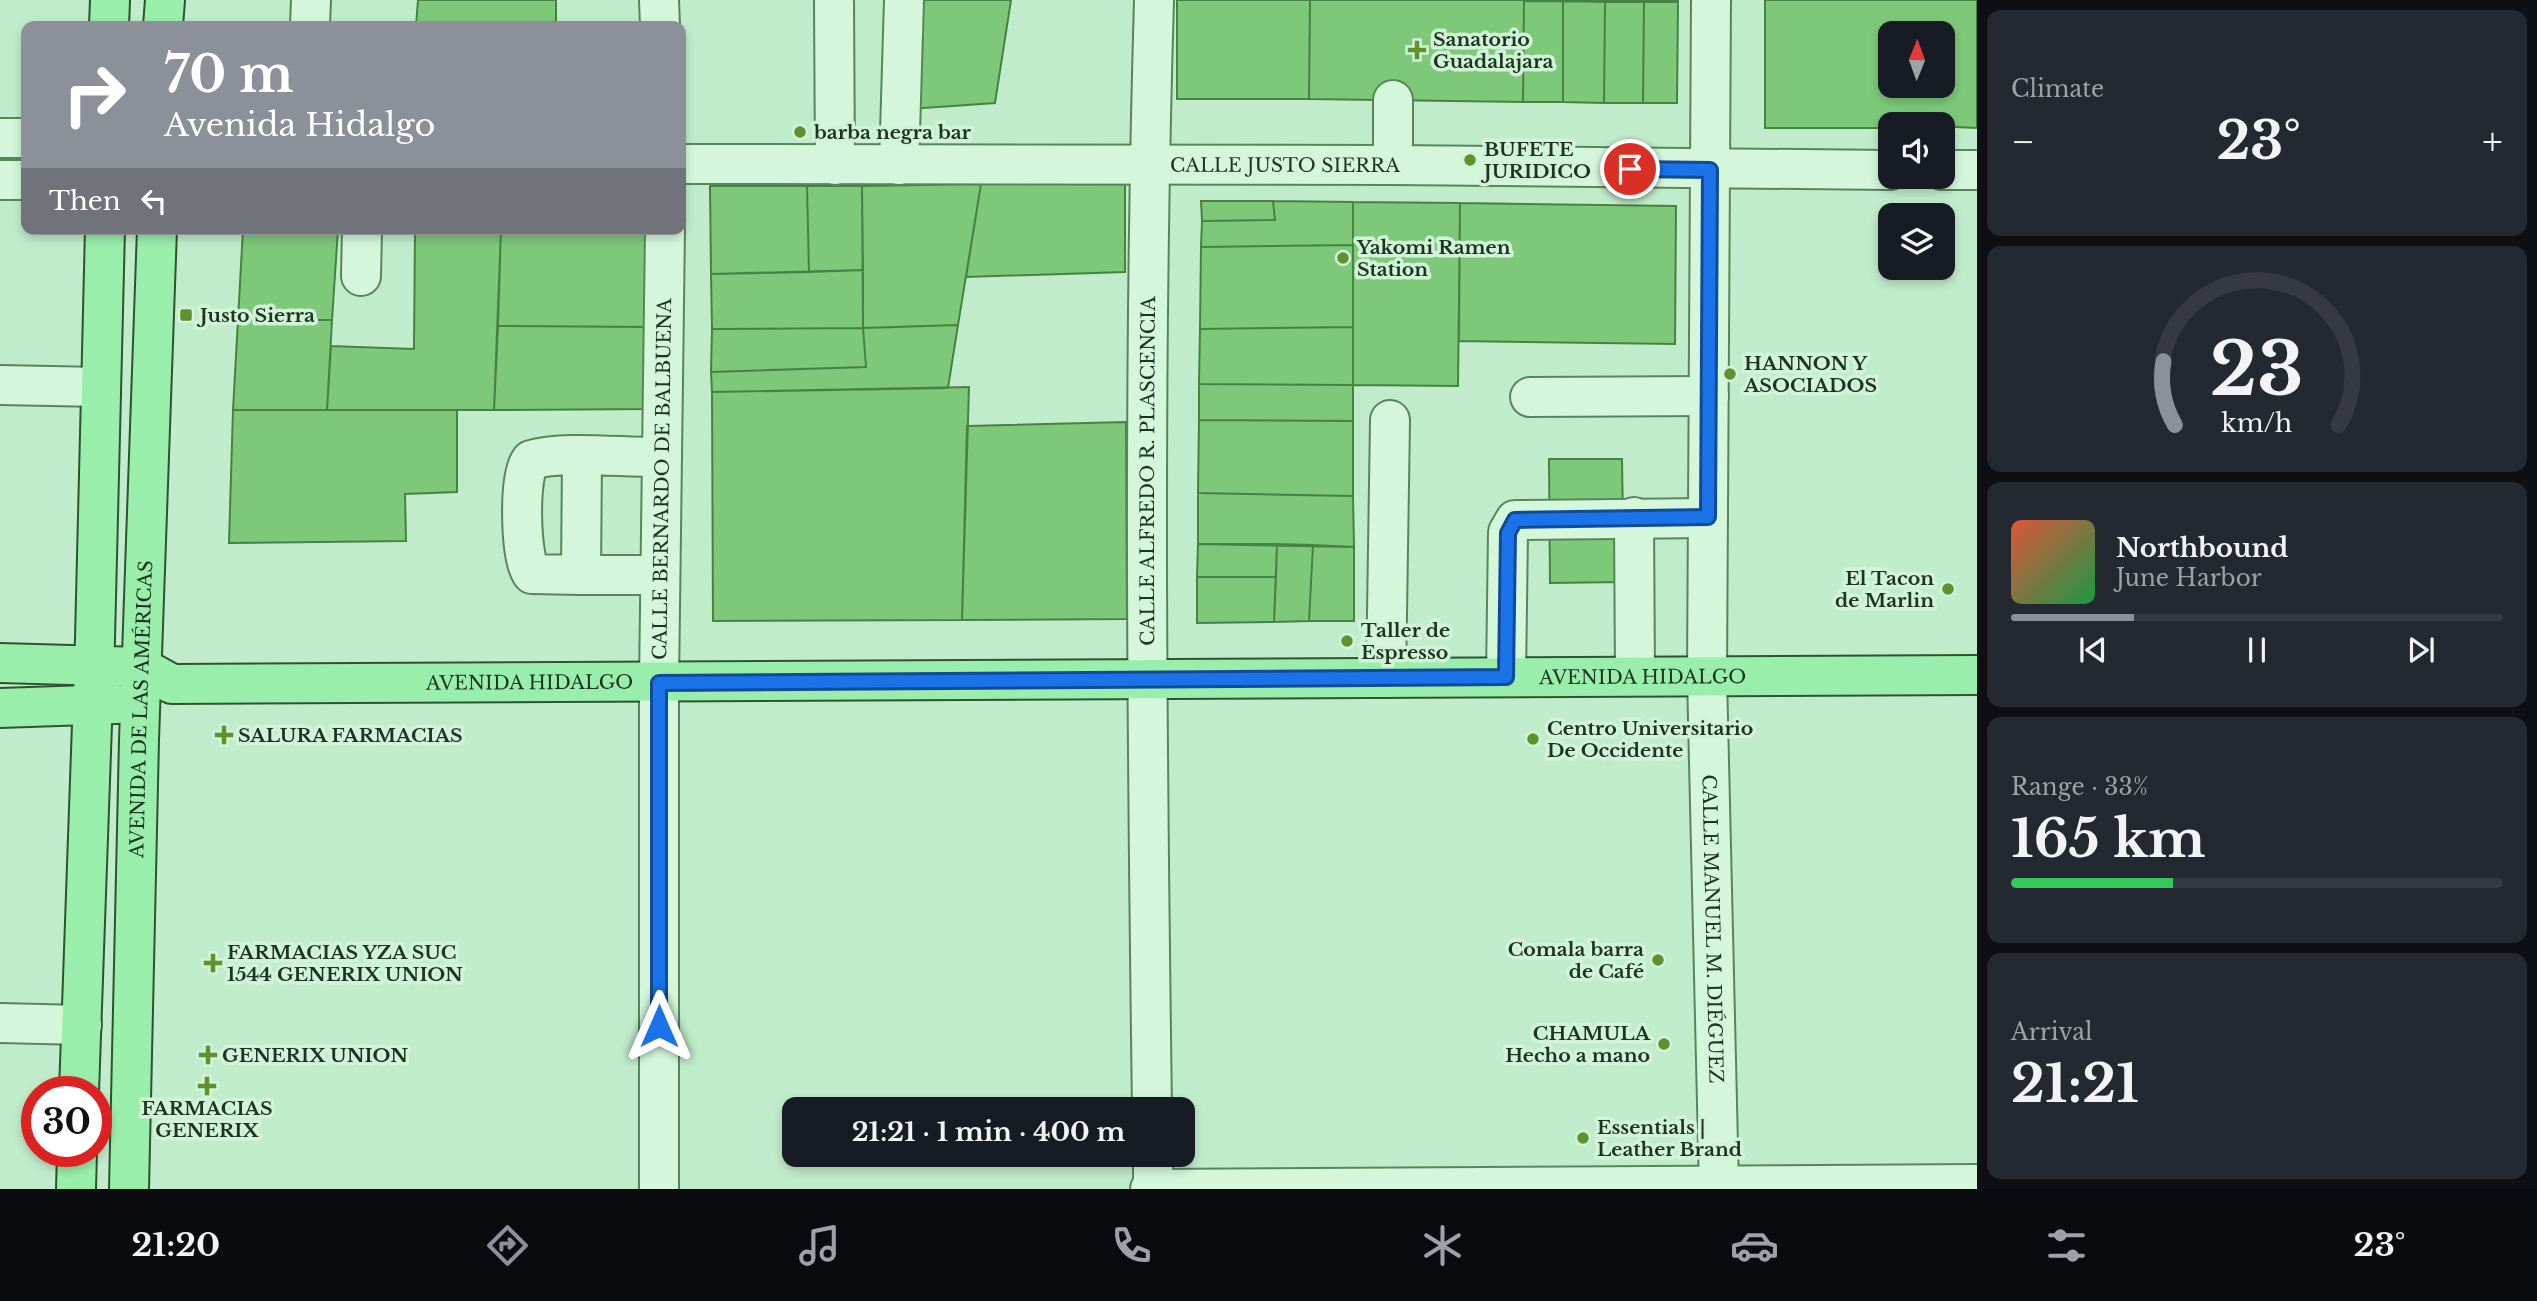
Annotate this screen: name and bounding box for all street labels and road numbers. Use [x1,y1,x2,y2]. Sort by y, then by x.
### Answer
street label: CALLE JUSTO SIERRA [1170,153,1400,177]
street label: CALLE ALFREDO R. PLASCENCIA [1135,296,1160,646]
street label: CALLE BERNARDO DE BALBUENA [648,298,676,660]
street label: AVENIDA DE LAS AMÉRICAS [125,560,157,859]
street label: AVENIDA HIDALGO [1538,665,1746,689]
street label: AVENIDA HIDALGO [425,670,633,694]
street label: CALLE MANUEL M. DIÉGUEZ [1698,774,1728,1084]

